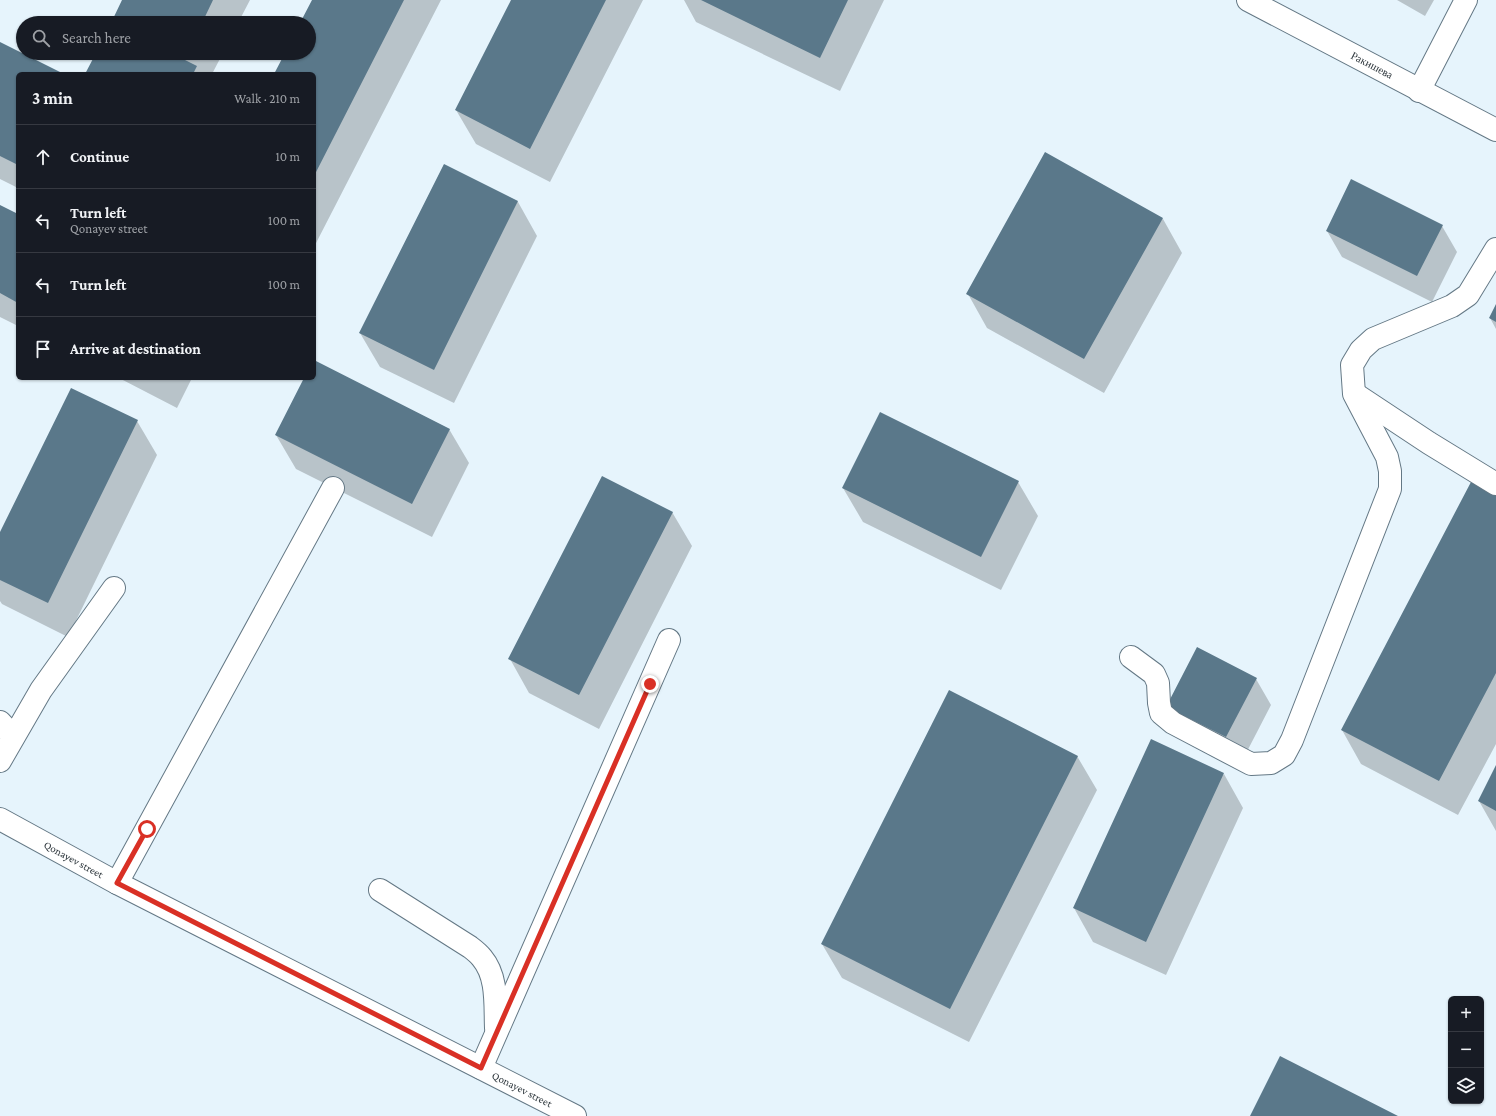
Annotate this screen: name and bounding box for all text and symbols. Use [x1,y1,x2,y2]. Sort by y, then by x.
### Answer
search box [16,16,316,60]
icon: search [30,27,52,49]
text: Search here [62,30,131,46]
street label: Ракишева [1349,49,1395,81]
text: 3 min [32,89,73,108]
text: Walk · 210 m [234,91,300,106]
icon: ahead [32,146,54,168]
text: Continue [70,149,129,165]
text: 10 m [275,149,300,164]
text: Turn left [70,205,126,221]
icon: left [32,210,54,232]
text: 100 m [268,213,300,228]
text: Qonayev street [70,221,148,236]
icon: left [32,274,54,296]
text: Turn left [70,277,126,293]
text: 100 m [268,277,300,292]
icon: arrive [32,338,54,360]
text: Arrive at destination [70,341,201,357]
route end [641,675,659,693]
route start [138,820,156,838]
street label: Qonayev street [42,838,106,881]
map controls [1448,996,1484,1104]
button: + [1448,996,1484,1032]
button: − [1448,1032,1484,1068]
button: layers [1448,1068,1484,1104]
street label: Qonayev street [490,1069,555,1110]

